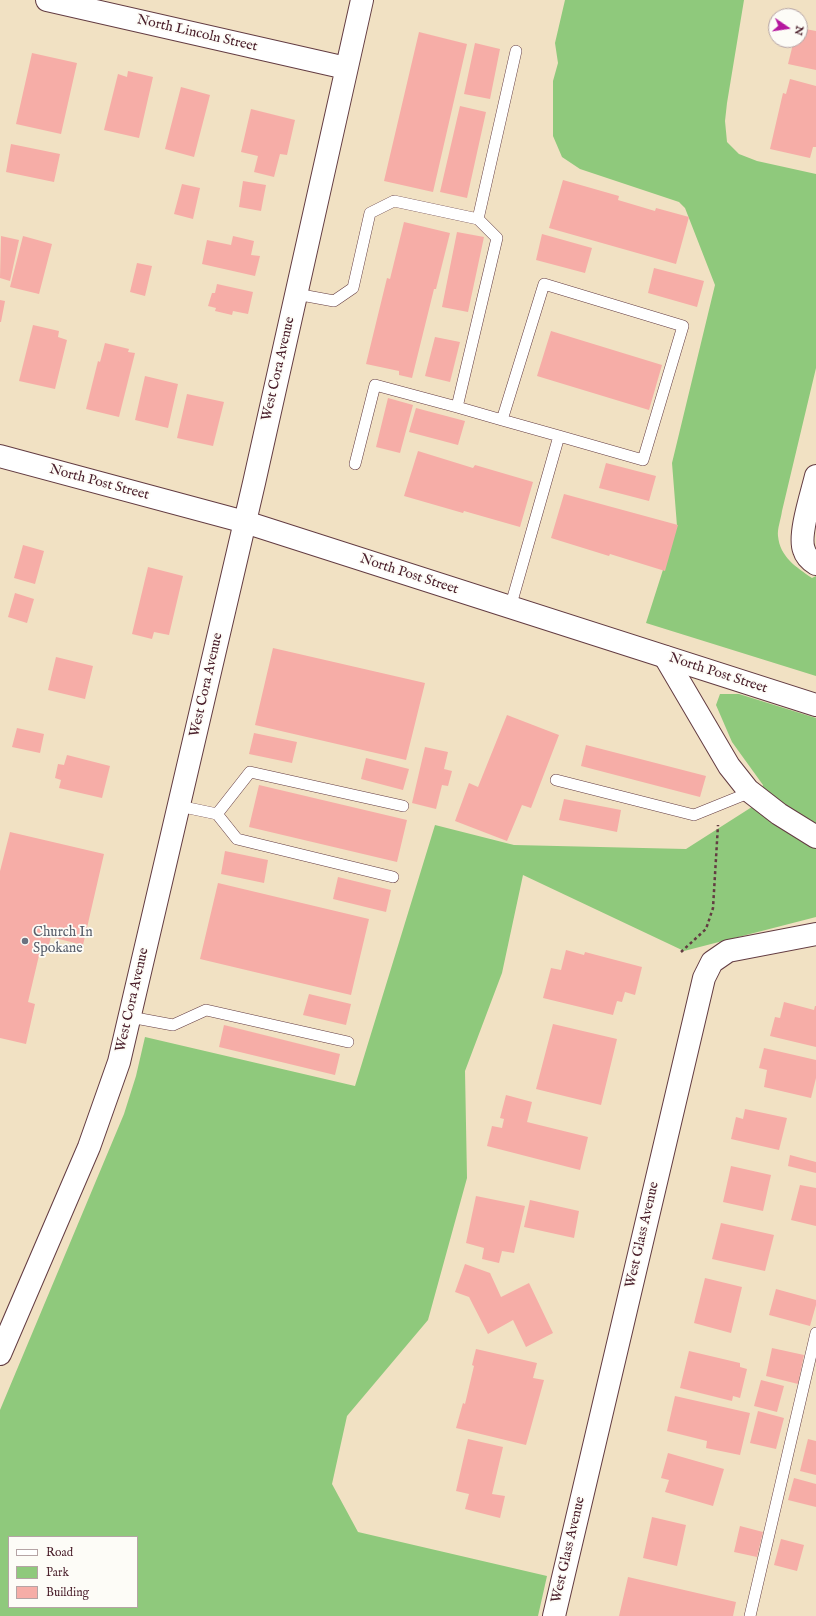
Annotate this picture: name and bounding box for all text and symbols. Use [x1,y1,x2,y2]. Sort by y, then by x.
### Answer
north arrow [768,8,808,48]
street label: North Lincoln Street [135,12,259,56]
text: N [791,24,807,37]
street label: West Cora Avenue [259,315,299,423]
street label: North Post Street [47,462,151,504]
street label: North Post Street [358,551,460,599]
street label: West Cora Avenue [187,631,227,739]
street label: North Post Street [667,650,769,698]
place label: Church In Spokane [33,925,93,958]
marker: Church In Spokane [20,936,30,946]
street label: West Cora Avenue [113,946,153,1054]
street label: West Glass Avenue [623,1180,663,1290]
street label: West Glass Avenue [549,1495,589,1605]
legend [8,1536,138,1608]
text: Road [46,1545,73,1560]
text: Park [46,1565,69,1580]
text: Building [46,1585,89,1600]

